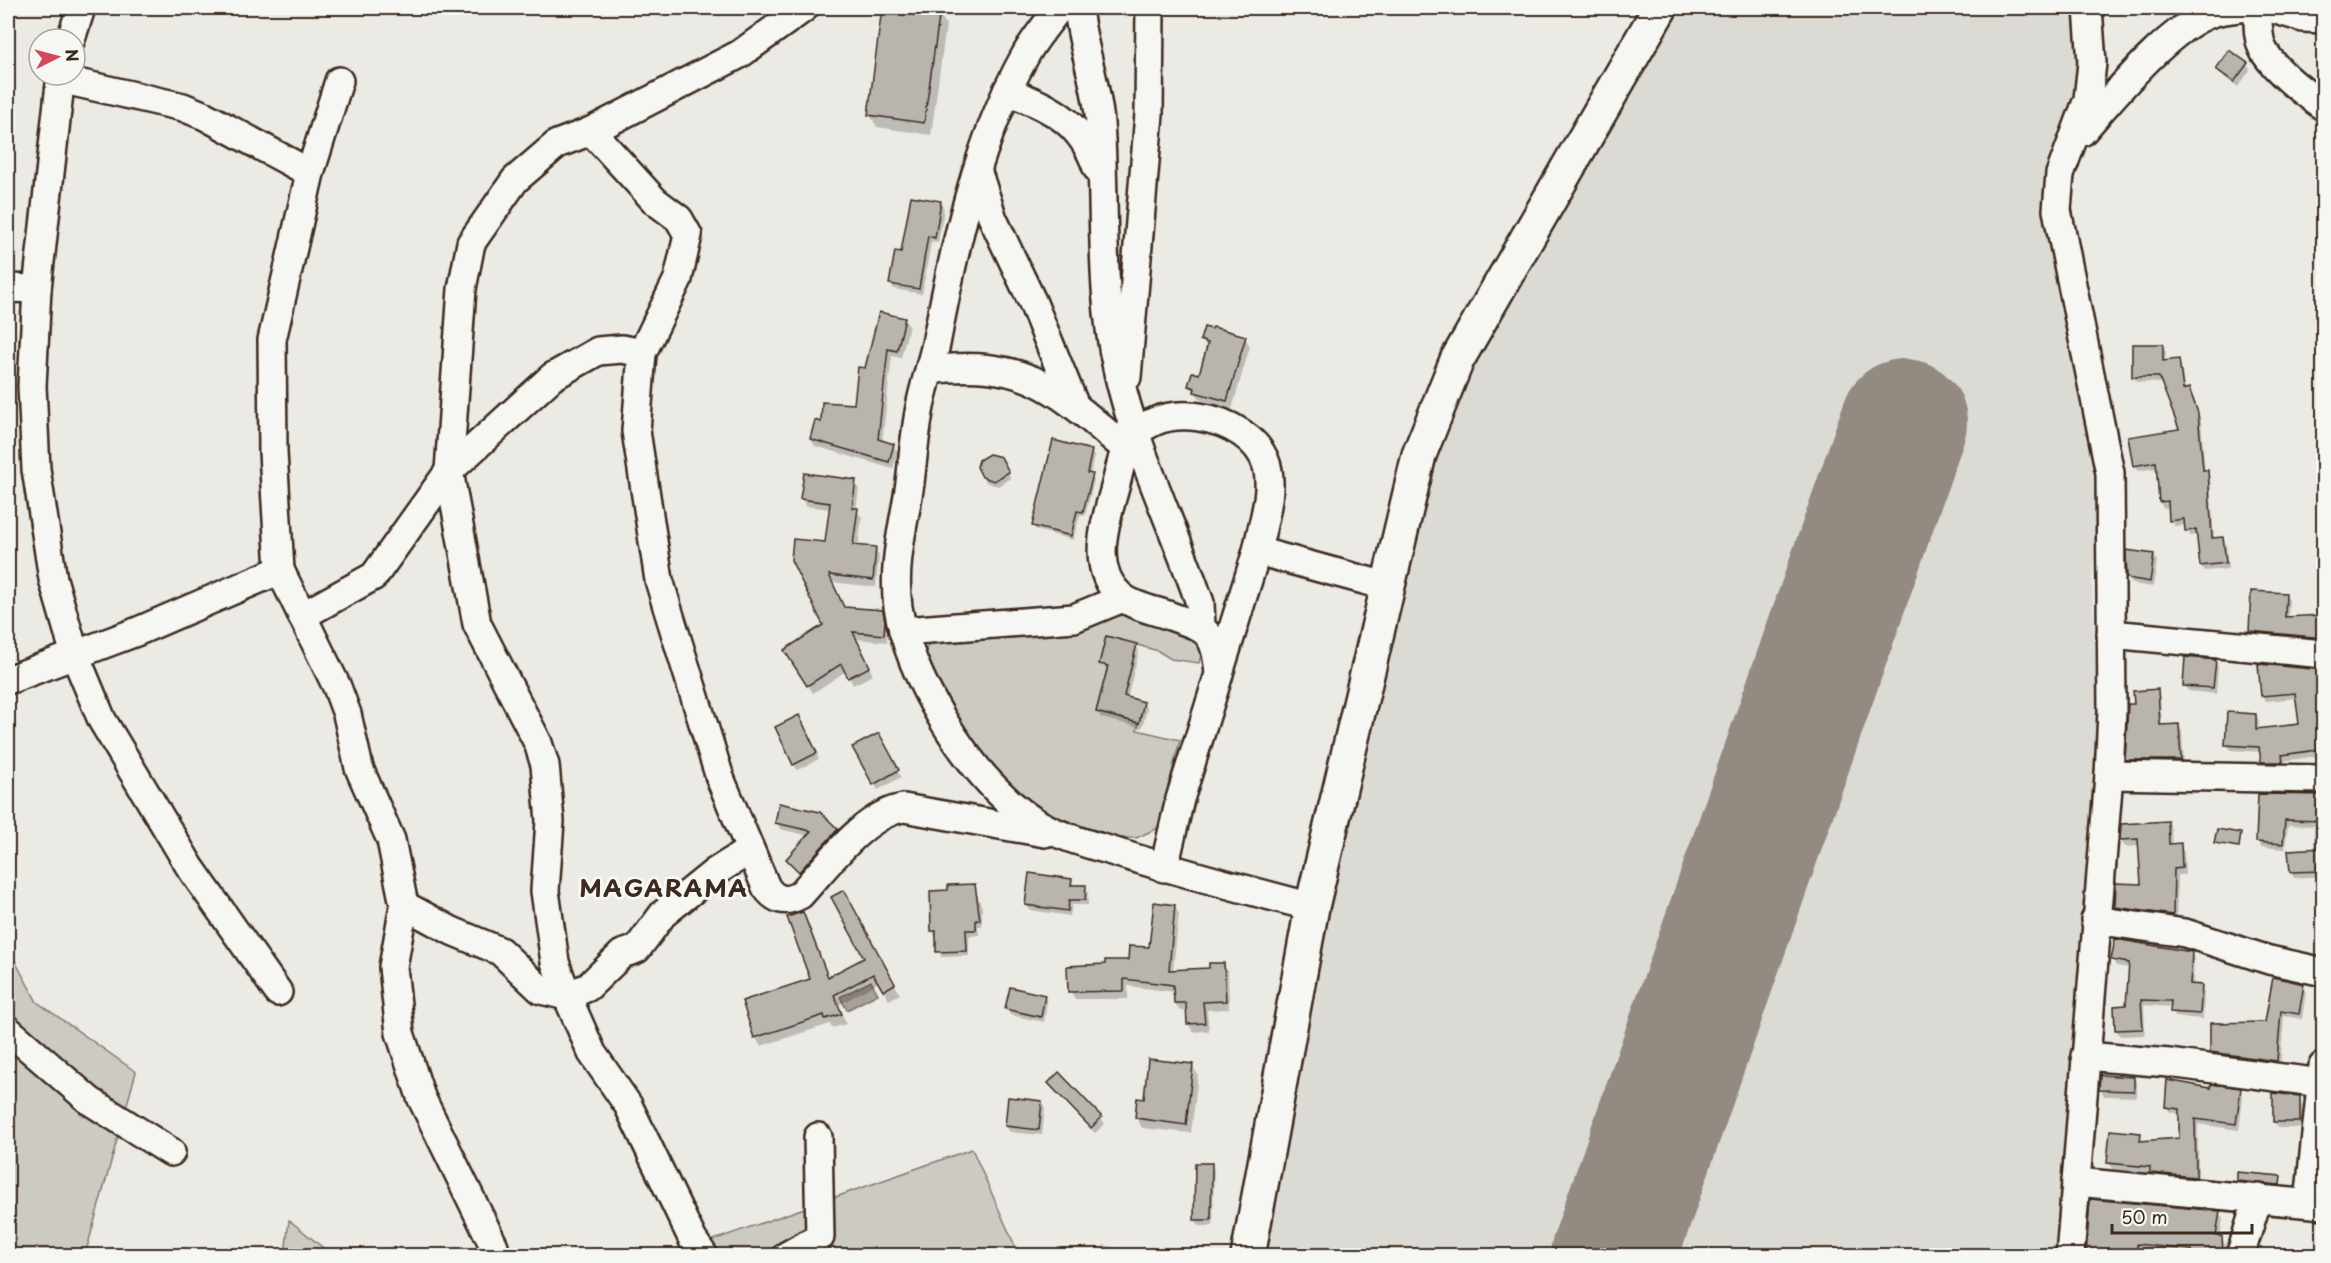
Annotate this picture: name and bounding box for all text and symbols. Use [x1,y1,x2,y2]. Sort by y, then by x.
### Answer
north arrow [27,27,87,87]
text: N [60,48,86,63]
district label: MAGARAMA [579,869,749,905]
scale bar [2112,1197,2252,1235]
text: 50 m [2121,1203,2168,1230]

